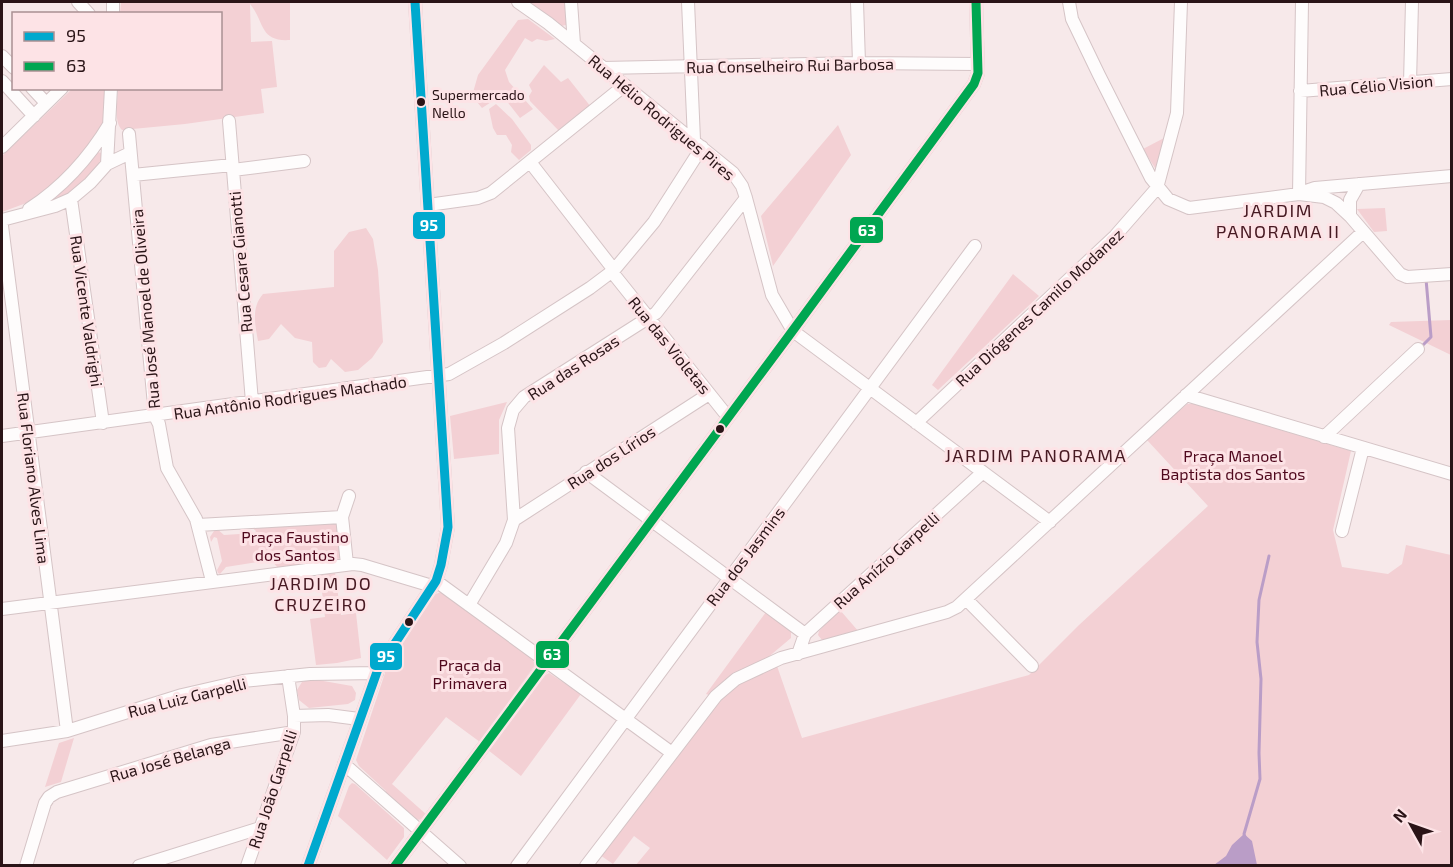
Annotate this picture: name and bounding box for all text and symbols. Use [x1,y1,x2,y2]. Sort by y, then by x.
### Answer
legend [12,12,222,90]
text: 95 [66,24,86,46]
street label: Rua Hélio Rodrigues Pires [585,50,739,184]
text: 63 [66,54,86,76]
street label: Rua Conselheiro Rui Barbosa [686,54,894,76]
street label: Rua Célio Vision [1318,71,1434,99]
place label: Supermercado Nello [432,86,525,121]
marker: Supermercado Nello [415,96,427,108]
street label: Rua Cesare Gianotti [224,191,256,333]
district label: JARDIM PANORAMA II [1216,199,1340,242]
street label: Rua José Manoel de Oliveira [127,208,163,410]
line badge: 95 [412,211,446,240]
text: 95 [420,215,438,234]
line badge: 63 [849,216,884,244]
text: 63 [858,220,876,239]
street label: Rua Diógenes Camilo Modanez [951,224,1127,390]
street label: Rua Vicente Valdrighi [67,234,107,388]
street label: Rua das Violetas [625,292,715,398]
street label: Rua das Rosas [524,330,622,404]
street label: Rua Antônio Rodrigues Machado [172,371,408,423]
street label: Rua Floriano Alves Lima [14,391,54,565]
street label: Rua dos Lírios [563,421,659,493]
unlabelled marker [714,423,726,435]
district label: JARDIM PANORAMA [945,444,1127,466]
park label: Praça Manoel Baptista dos Santos [1161,446,1305,483]
street label: Rua dos Jasmins [702,503,788,609]
street label: Rua Anízio Garpelli [829,508,943,612]
park label: Praça Faustino dos Santos [241,527,349,564]
district label: JARDIM DO CRUZEIRO [270,572,372,615]
unlabelled marker [403,616,415,628]
line badge: 63 [535,640,570,669]
line badge: 95 [369,642,403,671]
text: 63 [543,644,561,663]
text: 95 [377,646,395,665]
park label: Praça da Primavera [433,655,507,692]
street label: Rua Luiz Garpelli [126,673,248,721]
street label: Rua João Garpelli [244,727,300,851]
street label: Rua José Belanga [107,733,233,785]
north arrow [1381,795,1441,855]
text: N [1388,805,1410,826]

